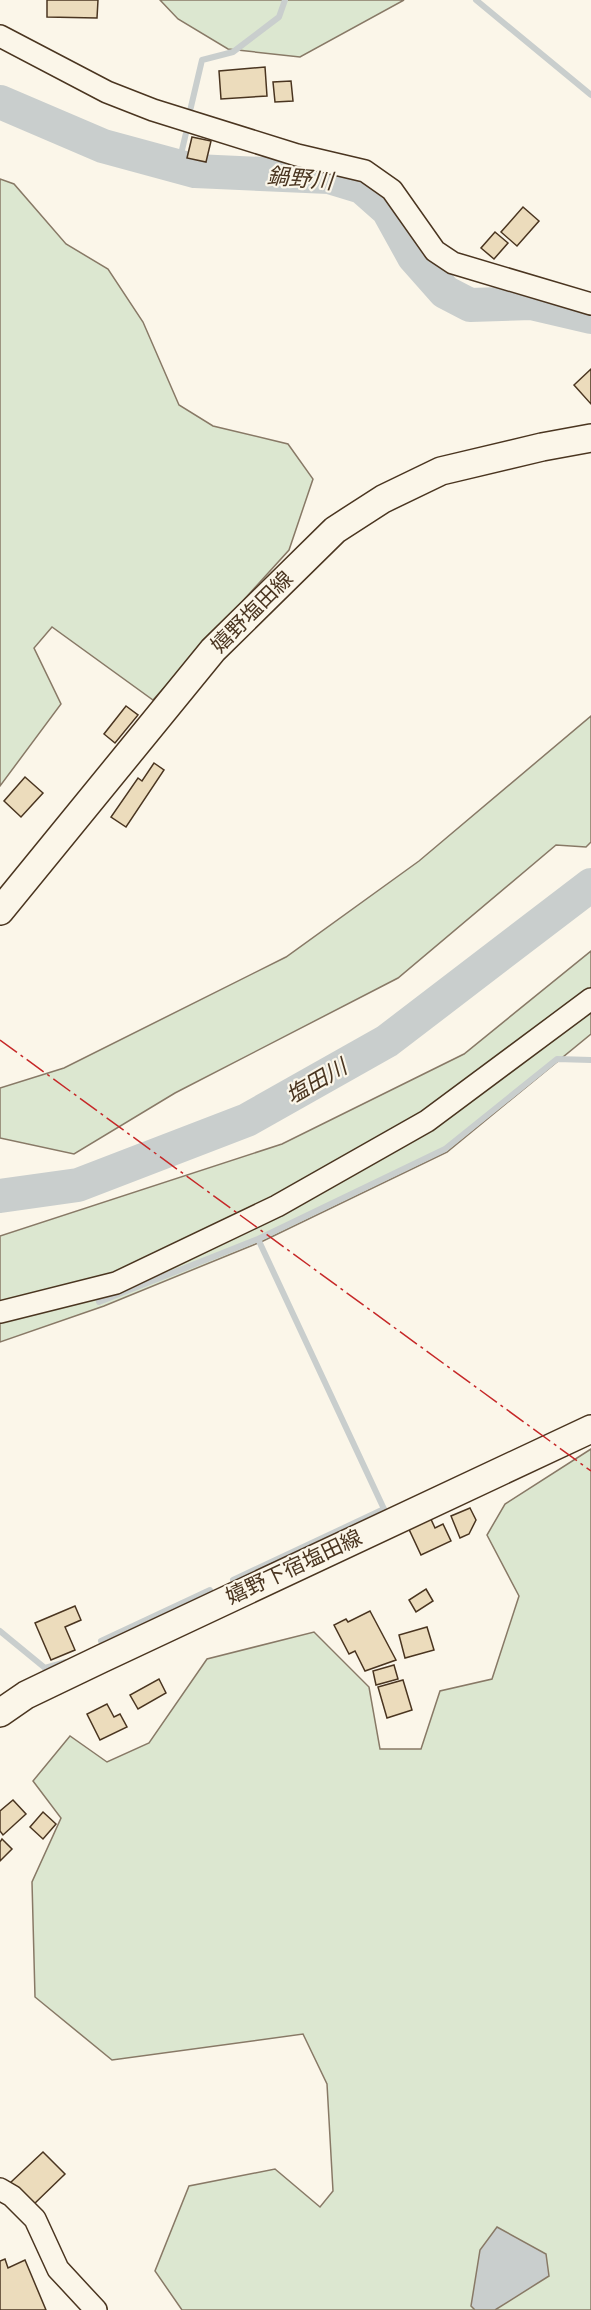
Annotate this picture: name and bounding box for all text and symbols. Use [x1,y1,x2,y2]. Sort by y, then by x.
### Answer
water label: 鍋野川 [266,163,336,195]
street label: 嬉野塩田線 [206,566,298,658]
water label: 塩田川 [281,1053,353,1110]
street label: 嬉野下宿塩田線 [222,1525,366,1609]

